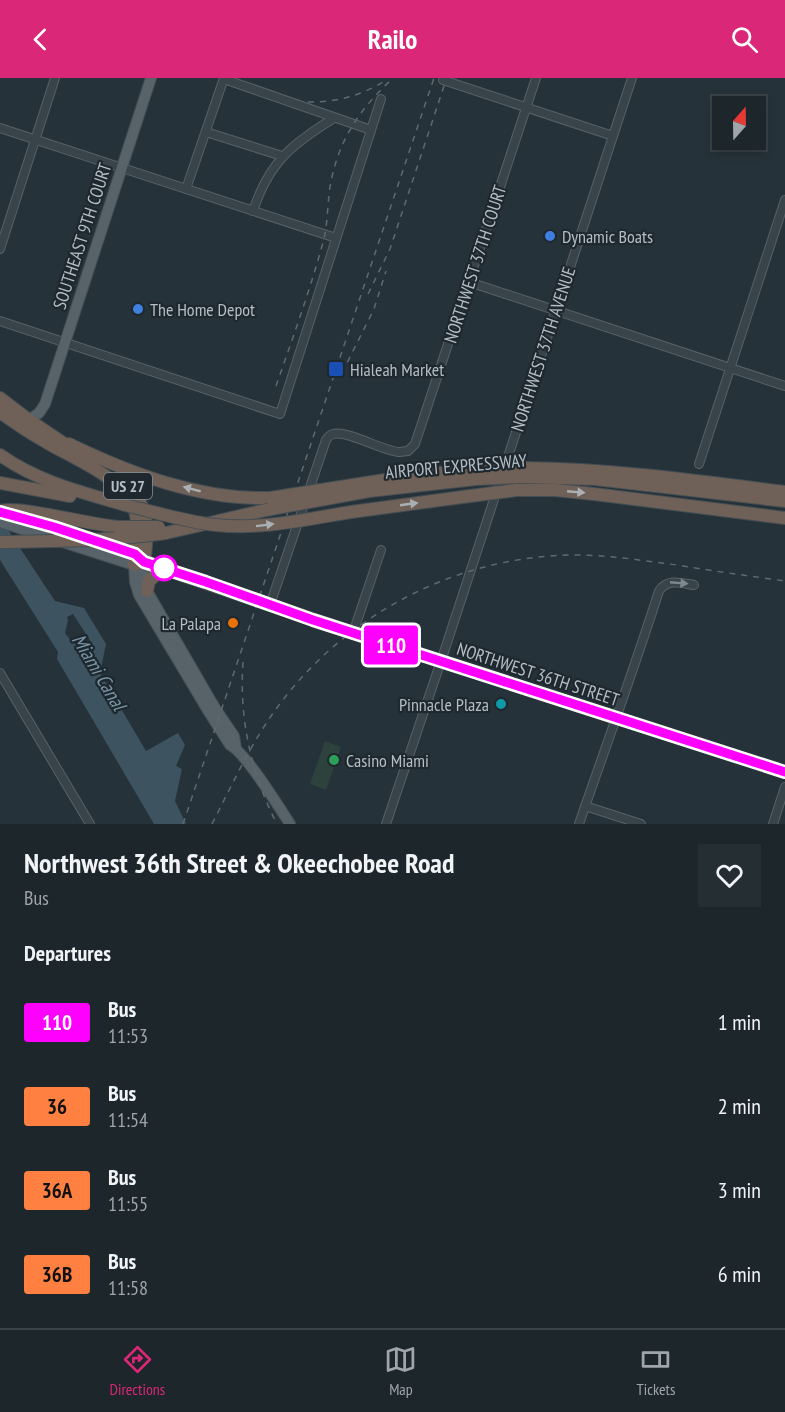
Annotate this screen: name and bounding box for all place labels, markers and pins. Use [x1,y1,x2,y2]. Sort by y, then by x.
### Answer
place label: Dynamic Boats [562,225,653,248]
marker: Dynamic Boats [543,229,557,243]
place label: The Home Depot [150,298,255,321]
marker: The Home Depot [131,302,145,316]
place label: Hialeah Market [350,358,444,381]
marker: Hialeah Market [327,360,345,378]
unlabelled marker [151,555,177,581]
place label: La Palapa [162,612,221,635]
marker: La Palapa [226,616,240,630]
place label: Pinnacle Plaza [399,693,489,716]
marker: Pinnacle Plaza [494,697,508,711]
place label: Casino Miami [346,749,429,772]
marker: Casino Miami [327,753,341,767]

